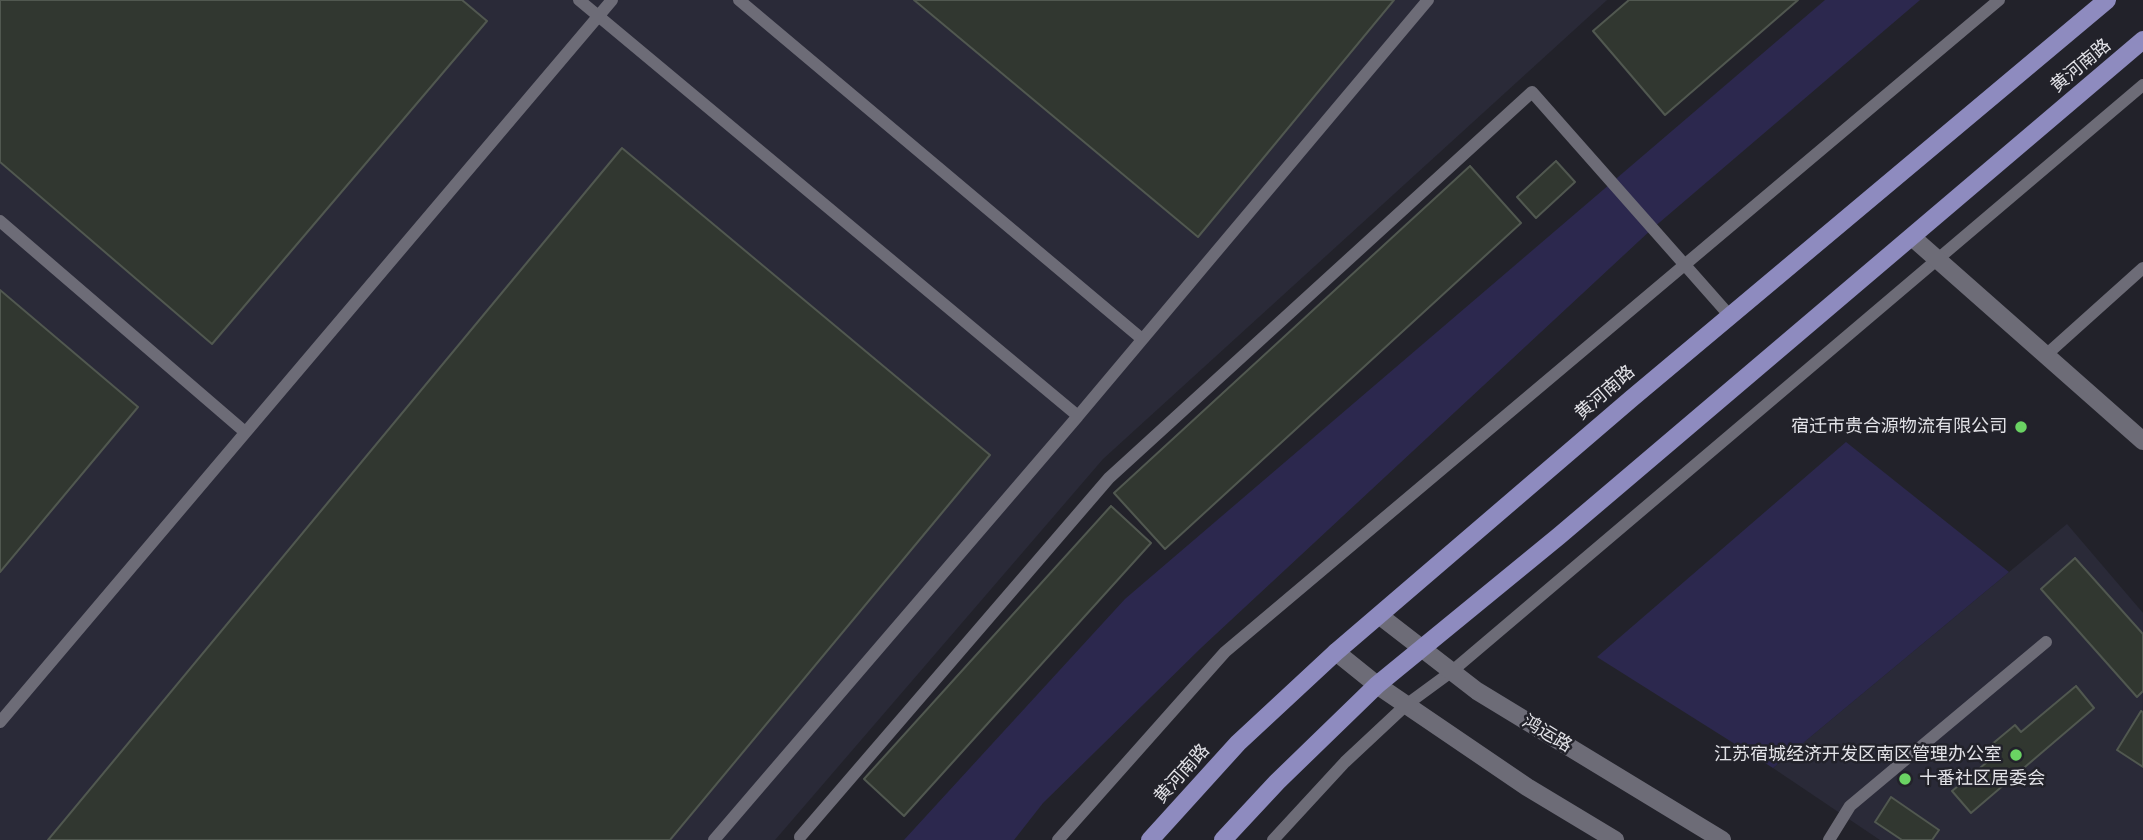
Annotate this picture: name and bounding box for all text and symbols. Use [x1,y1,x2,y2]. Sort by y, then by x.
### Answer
street label: 黄河南路 [2046,35,2116,97]
street label: 黄河南路 [1571,361,1639,425]
place label: 宿迁市贵合源物流有限公司 [1791,416,2007,438]
marker: 宿迁市贵合源物流有限公司 [2013,419,2029,435]
street label: 鸿运路 [1518,711,1576,757]
street label: 黄河南路 [1150,740,1214,808]
place label: 江苏宿城经济开发区南区管理办公室 [1714,744,2002,766]
marker: 江苏宿城经济开发区南区管理办公室 [2008,747,2024,763]
place label: 十番社区居委会 [1919,768,2045,790]
marker: 十番社区居委会 [1897,771,1913,787]

